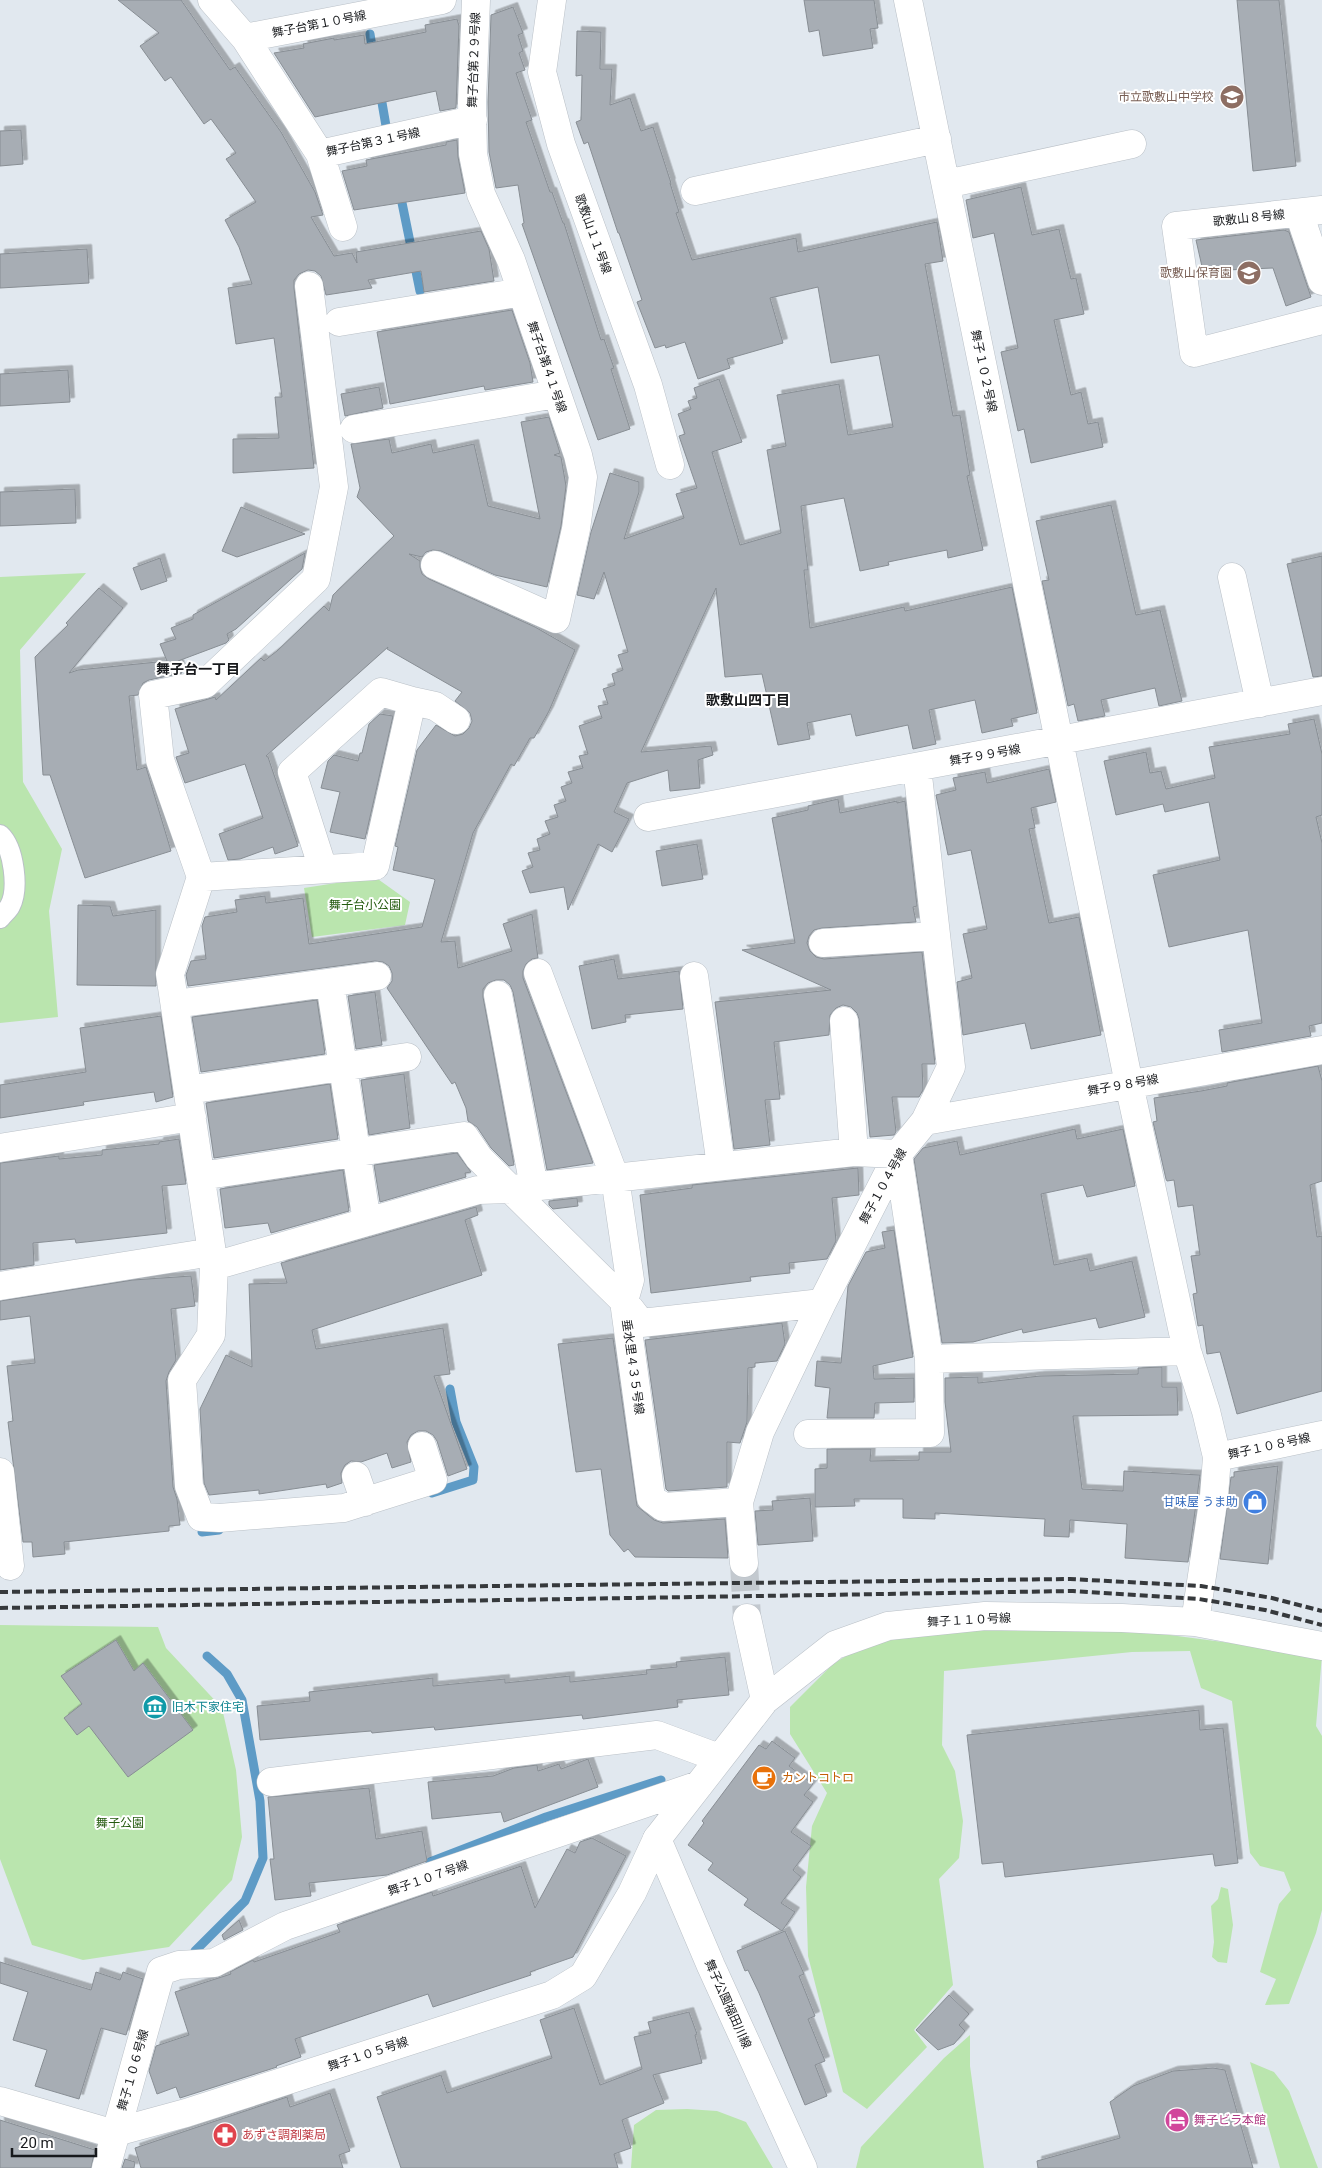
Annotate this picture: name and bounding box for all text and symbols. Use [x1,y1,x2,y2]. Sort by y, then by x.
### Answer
street label: 舞子台第１０号線 [271,8,367,40]
street label: 舞子台第２９号線 [465,12,483,108]
school or university icon: 市立歌敷山中学校 [1219,84,1245,110]
place label: 市立歌敷山中学校 [1118,90,1214,104]
street label: 舞子台第３１号線 [325,125,421,159]
street label: 歌敷山１１号線 [572,192,614,276]
street label: 歌敷山８号線 [1212,207,1286,229]
school or university icon: 歌敷山保育園 [1236,260,1262,286]
place label: 歌敷山保育園 [1160,266,1232,280]
street label: 舞子台第４１号線 [525,319,569,415]
street label: 舞子１０２号線 [968,328,1000,414]
district label: 舞子台一丁目 [156,661,240,677]
district label: 歌敷山四丁目 [706,692,790,708]
street label: 舞子９９号線 [948,742,1022,768]
park label: 舞子台小公園 [329,898,401,912]
street label: 舞子９８号線 [1086,1072,1160,1098]
street label: 舞子１０４号線 [857,1146,909,1226]
street label: 垂水里４３５号線 [619,1318,647,1416]
street label: 舞子１０８号線 [1226,1430,1312,1462]
shop icon: 甘味屋 うま助 [1242,1489,1268,1515]
place label: 甘味屋 うま助 [1163,1495,1238,1509]
street label: 舞子１１０号線 [927,1611,1011,1629]
museum icon: 旧木下家住宅 [142,1694,168,1720]
place label: 旧木下家住宅 [172,1700,244,1714]
cafe icon: カントコトロ [751,1765,777,1791]
place label: カントコトロ [782,1771,854,1785]
park label: 舞子公園 [96,1816,144,1830]
street label: 舞子１０７号線 [386,1858,470,1898]
street label: 舞子公園福田川線 [702,1957,754,2051]
street label: 舞子１０６号線 [115,2028,151,2112]
street label: 舞子１０５号線 [326,2034,410,2074]
hotel icon: 舞子ビラ本館 [1164,2107,1190,2133]
place label: 舞子ビラ本館 [1194,2113,1266,2127]
pharmacy icon: あずさ調剤薬局 [212,2122,238,2148]
scale bar [12,2126,96,2158]
place label: あずさ調剤薬局 [242,2128,326,2142]
text: 20 m [20,2134,54,2152]

